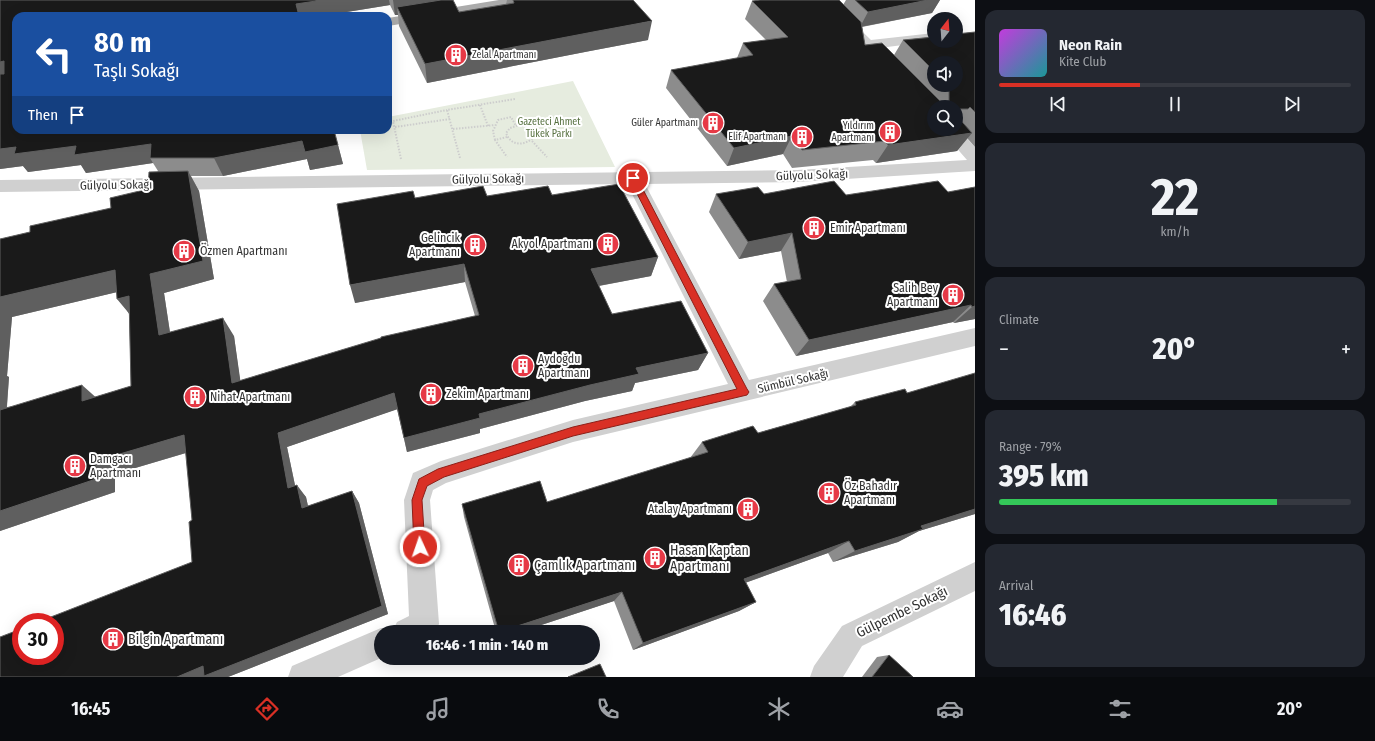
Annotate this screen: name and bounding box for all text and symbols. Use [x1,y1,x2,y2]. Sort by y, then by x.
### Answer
north arrow [927,12,963,48]
map controls [927,12,963,136]
text: 80 m [94,26,151,59]
icon: left [28,28,80,80]
text: Neon Rain [1059,36,1122,54]
building icon: Zelal Apartmanı [443,42,469,68]
place label: Zelal Apartmanı [472,49,536,61]
text: Kite Club [1059,54,1106,69]
button: sound [927,56,963,92]
text: Taşlı Sokağı [94,60,179,82]
icon: previous [1047,93,1069,115]
icon: pause [1164,93,1186,115]
icon: next [1281,93,1303,115]
button: search [927,100,963,136]
icon: arrive [66,104,88,126]
text: Then [28,106,58,124]
building icon: Güler Apartmanı [700,110,726,136]
park label: Gazeteci Ahmet Tükek Parkı [517,116,581,140]
place label: Güler Apartmanı [631,117,698,129]
building icon: Yıldırım Apartmanı [877,119,903,145]
place label: Yıldırım Apartmanı [831,120,874,144]
building icon: Elif Apartmanı [789,124,815,150]
place label: Elif Apartmanı [728,131,786,143]
pin [616,161,650,195]
text: 22 [1151,166,1199,229]
icon: arrive [622,167,644,189]
street label: Gülyolu Sokağı [776,167,848,183]
street label: Gülyolu Sokağı [452,171,524,187]
street label: Gülyolu Sokağı [80,177,152,193]
building icon: Emir Apartmanı [801,215,827,241]
place label: Emir Apartmanı [830,221,906,235]
text: km/h [1161,224,1190,239]
place label: Gelincik Apartmanı [409,231,460,259]
building icon: Akyol Apartmanı [595,231,621,257]
building icon: Gelincik Apartmanı [462,232,488,258]
place label: Akyol Apartmanı [511,237,592,251]
building icon: Özmen Apartmanı [171,238,197,264]
place label: Özmen Apartmanı [200,242,288,258]
place label: Salih Bey Apartmanı [887,281,939,309]
building icon: Salih Bey Apartmanı [940,282,966,308]
text: Climate [999,312,1039,327]
text: 20° [1153,331,1197,367]
text: − [999,336,1009,363]
text: + [1341,336,1351,363]
place label: Aydoğdu Apartmanı [538,352,589,380]
building icon: Aydoğdu Apartmanı [510,353,536,379]
street label: Sümbül Sokağı [756,366,830,396]
building icon: Zekim Apartmanı [418,381,444,407]
building icon: Nihat Apartmanı [182,384,208,410]
place label: Zekim Apartmanı [446,387,529,401]
place label: Nihat Apartmanı [210,390,290,404]
text: Range · 79% [999,439,1061,454]
place label: Damgacı Apartmanı [90,452,141,480]
building icon: Damgacı Apartmanı [62,453,88,479]
text: 395 km [999,458,1089,494]
place label: Öz Bahadır Apartmanı [844,477,898,507]
building icon: Öz Bahadır Apartmanı [816,480,842,506]
building icon: Atalay Apartmanı [735,496,761,522]
place label: Atalay Apartmanı [648,502,732,516]
position arrow [399,526,441,568]
place label: Hasan Kaptan Apartmanı [670,542,749,575]
building icon: Hasan Kaptan Apartmanı [642,545,668,571]
building icon: Çamlık Apartmanı [506,552,532,578]
place label: Çamlık Apartmanı [534,557,635,574]
text: Arrival [999,578,1033,593]
street label: Gülpembe Sokağı [854,583,950,641]
text: 16:46 [999,597,1066,633]
speed limit sign: 30 [12,613,64,665]
building icon: Bilgin Apartmanı [100,626,126,652]
place label: Bilgin Apartmanı [128,631,223,648]
text: 16:46 · 1 min · 140 m [426,636,548,654]
icon: directions [253,695,281,723]
icon: music [424,695,452,723]
icon: phone [594,695,622,723]
icon: climate [765,695,793,723]
icon: car [936,695,964,723]
icon: filters [1106,695,1134,723]
text: 16:45 [71,698,110,720]
text: 20° [1277,698,1304,720]

